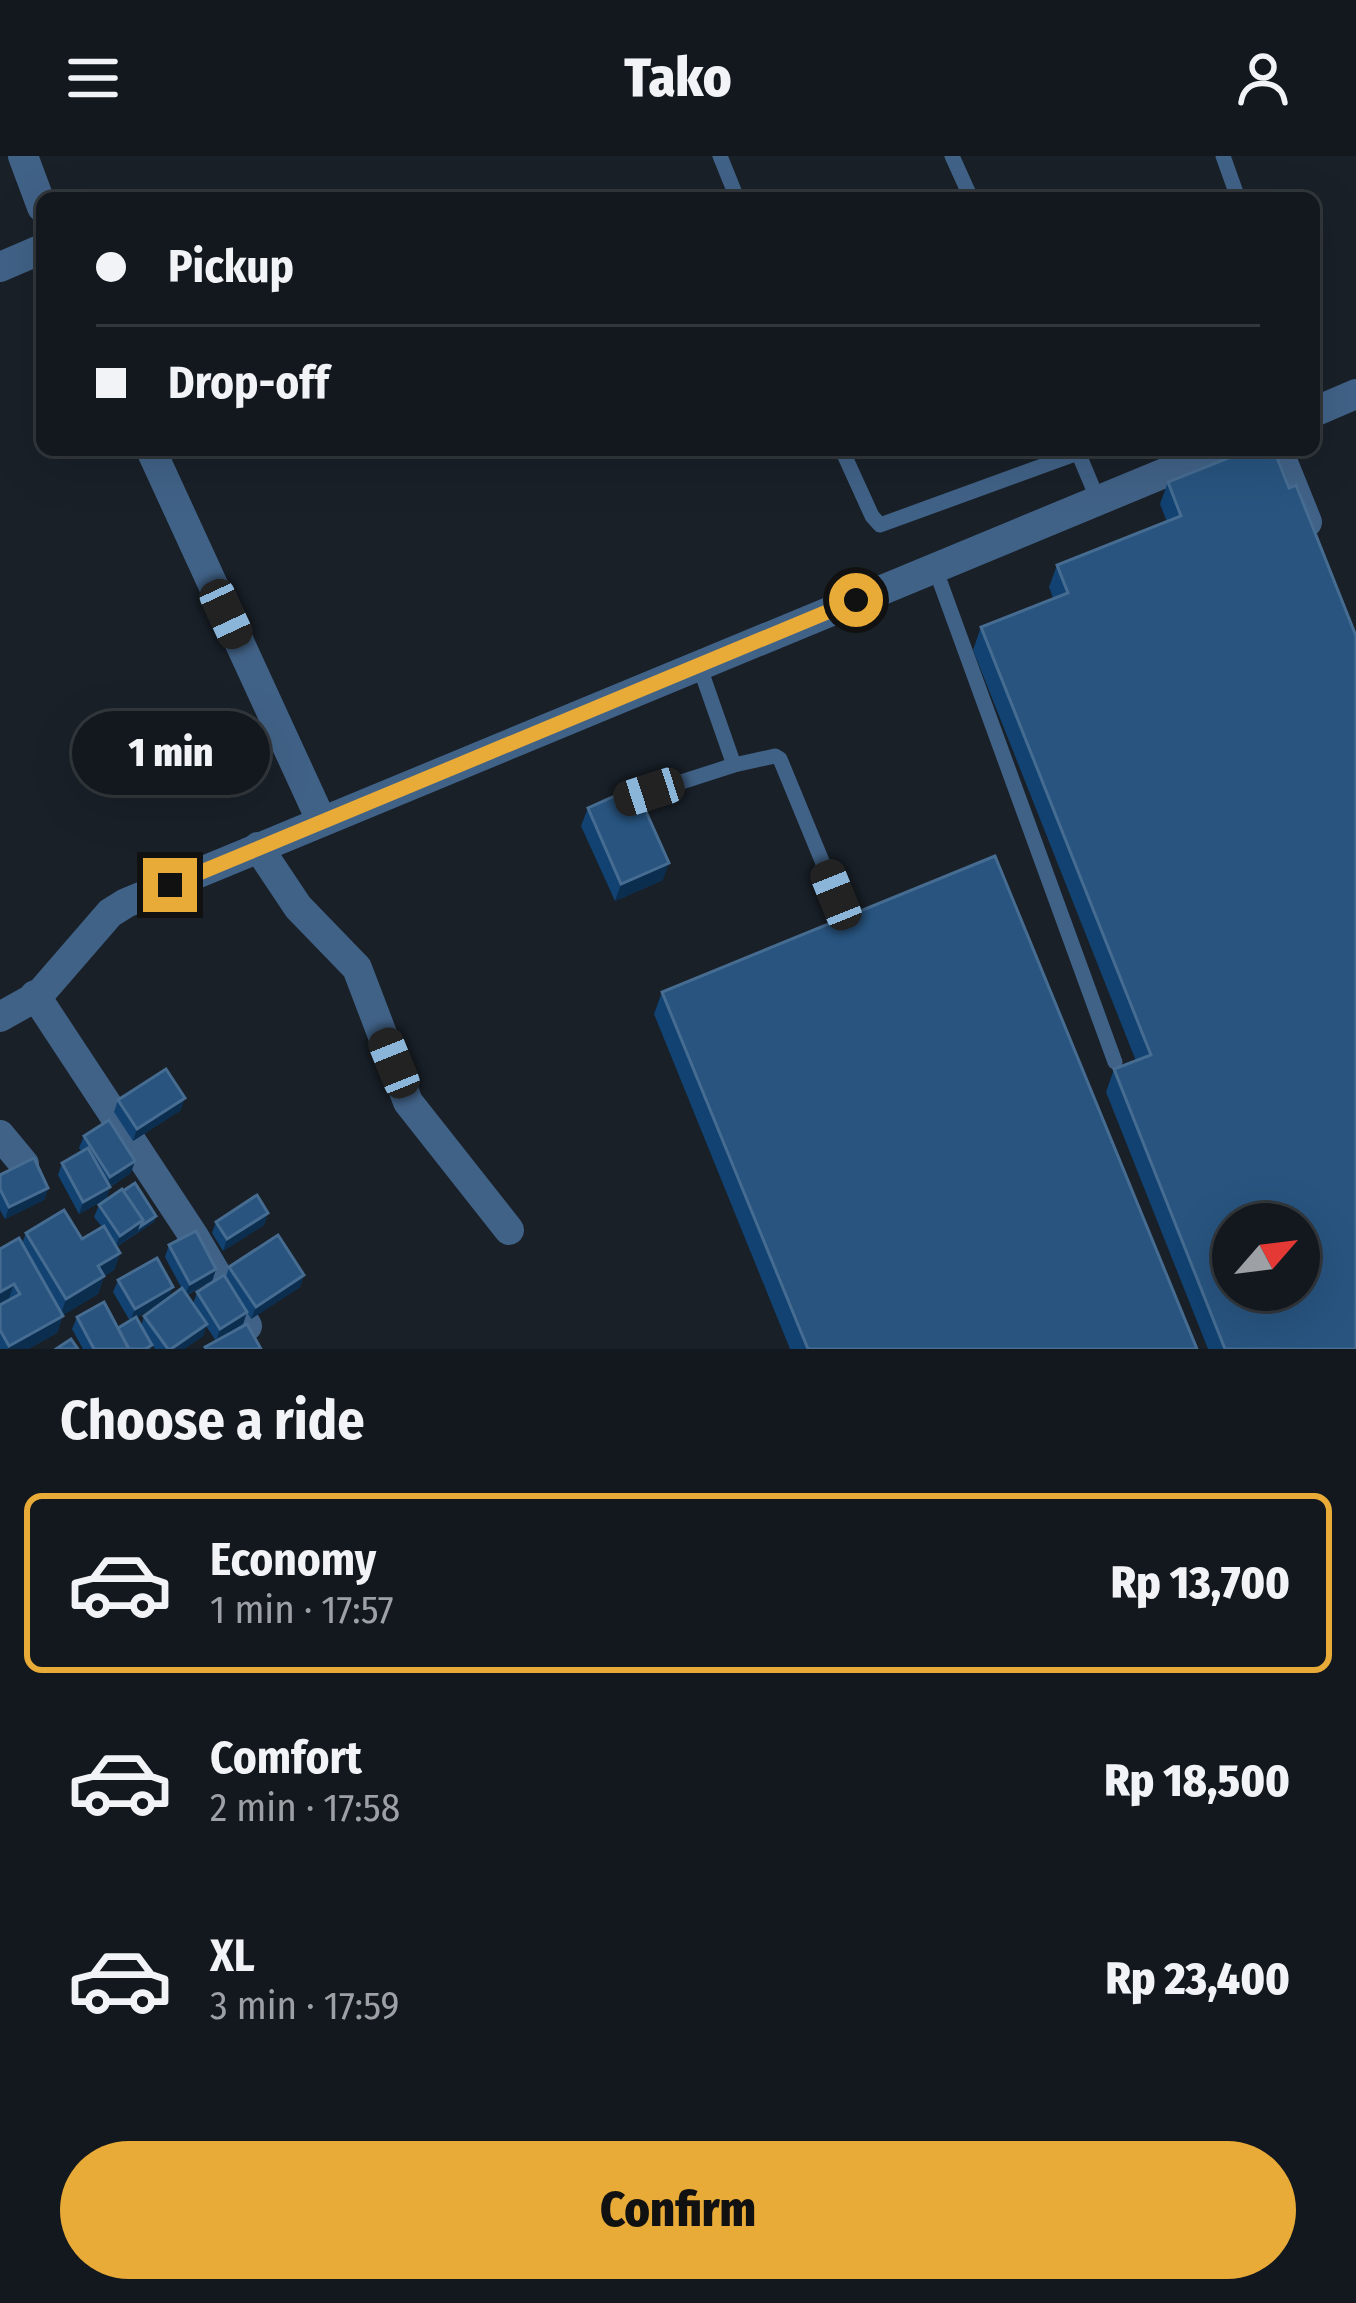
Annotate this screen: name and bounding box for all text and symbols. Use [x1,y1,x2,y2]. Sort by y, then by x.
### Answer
icon: menu [60,45,126,111]
icon: person [1230,45,1296,111]
text: Tako [624,46,732,110]
text: Pickup [168,240,294,294]
text: Drop-off [168,356,329,410]
route start [829,573,883,627]
car [194,574,258,654]
callout: 1 min [71,711,269,795]
text: 1 min [129,730,213,776]
car [609,764,689,820]
car [806,855,866,935]
route end [143,858,197,912]
car [364,1023,424,1103]
north arrow [1212,1203,1320,1311]
map controls [1212,1203,1320,1311]
text: Choose a ride [60,1389,365,1453]
icon: car [66,1529,174,1637]
text: Economy [210,1533,376,1587]
text: Rp 13,700 [1111,1556,1290,1610]
text: 1 min · 17:57 [210,1587,394,1633]
icon: car [66,1727,174,1835]
text: Comfort [210,1731,362,1785]
text: Rp 18,500 [1104,1754,1290,1808]
text: 2 min · 17:58 [210,1785,400,1831]
icon: car [66,1925,174,2033]
text: XL [210,1929,255,1983]
text: Rp 23,400 [1105,1952,1290,2006]
text: 3 min · 17:59 [210,1983,399,2029]
button: Confirm [60,2141,1296,2279]

